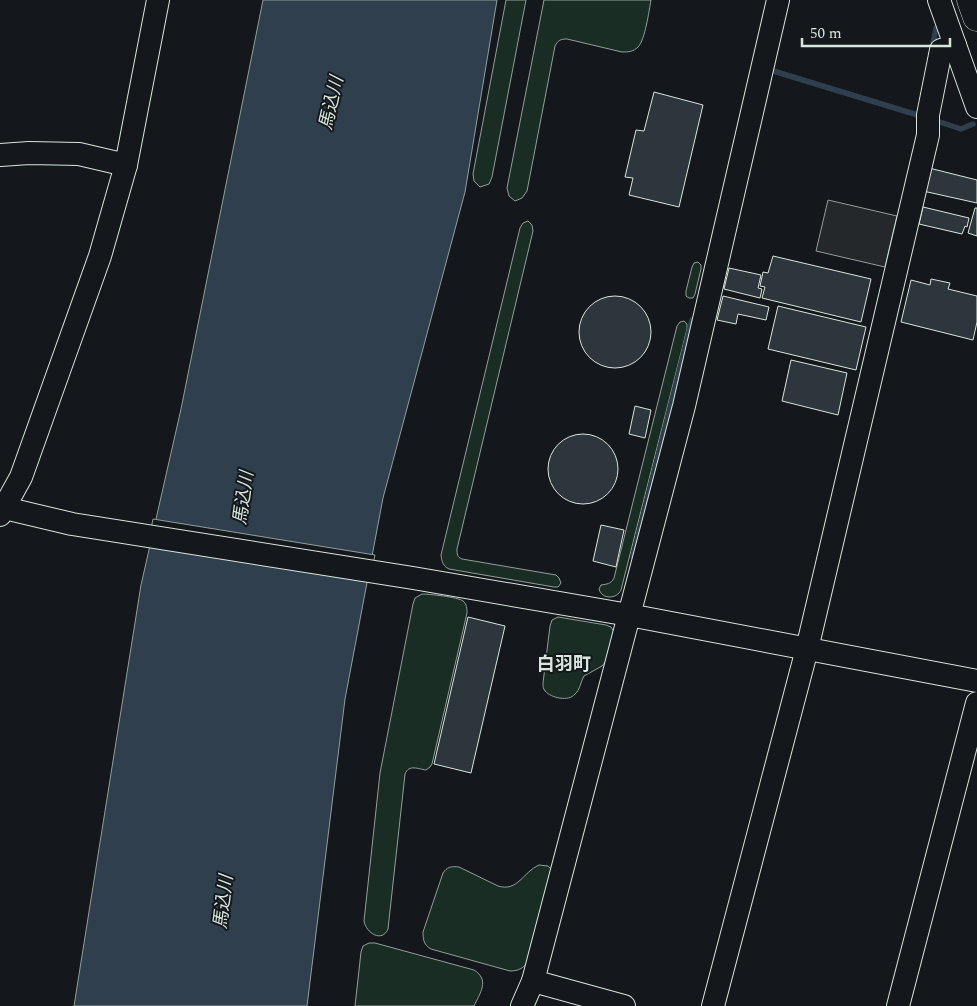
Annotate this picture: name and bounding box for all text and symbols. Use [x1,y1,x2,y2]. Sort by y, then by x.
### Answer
scale bar [802,15,950,47]
text: 50 m [810,22,842,45]
water label: 馬込川 [312,72,351,132]
water label: 馬込川 [226,467,261,527]
district label: 白羽町 [537,651,591,678]
water label: 馬込川 [207,872,240,931]

